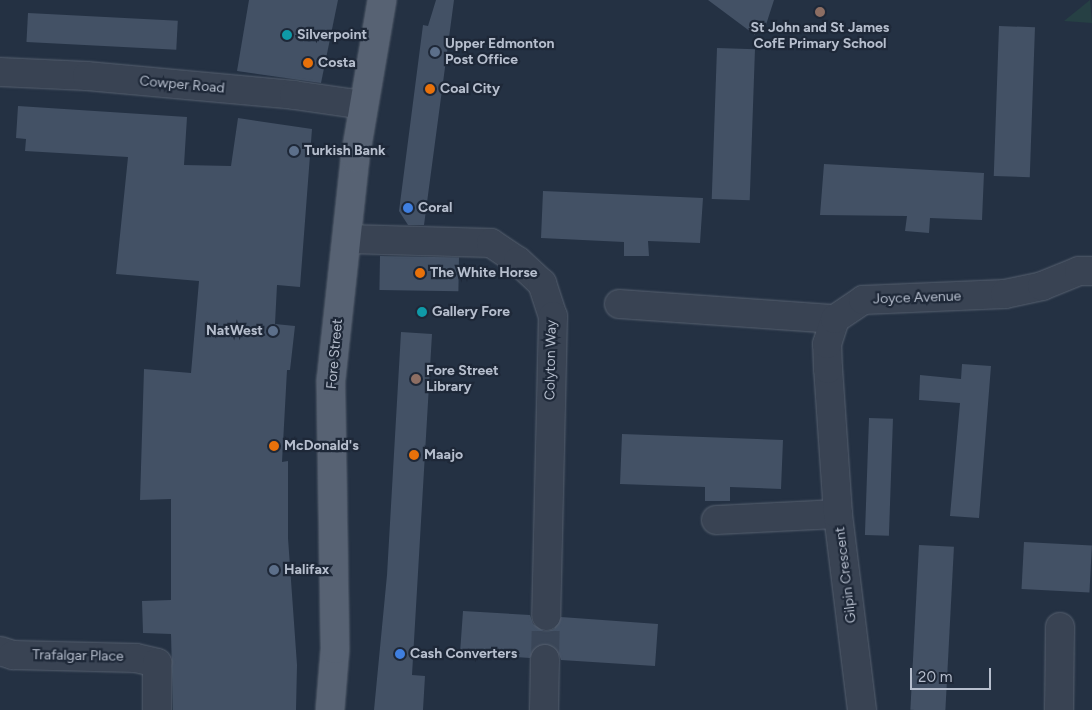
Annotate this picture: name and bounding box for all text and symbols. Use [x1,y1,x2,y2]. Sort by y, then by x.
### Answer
marker: St John and St James CofE Primary School [814,6,826,18]
place label: St John and St James CofE Primary School [751,20,889,52]
place label: Silverpoint [297,27,367,43]
marker: Silverpoint [281,29,293,41]
place label: Upper Edmonton Post Office [445,36,555,68]
marker: Upper Edmonton Post Office [429,46,441,58]
place label: Costa [318,55,356,71]
marker: Costa [302,57,314,69]
street label: Cowper Road [139,73,225,97]
place label: Coal City [440,81,500,97]
marker: Coal City [424,83,436,95]
place label: Turkish Bank [304,143,385,159]
marker: Turkish Bank [288,145,300,157]
place label: Coral [418,200,452,216]
marker: Coral [402,202,414,214]
place label: The White Horse [430,265,537,281]
marker: The White Horse [414,267,426,279]
street label: Joyce Avenue [873,288,961,308]
place label: Gallery Fore [432,304,510,320]
marker: Gallery Fore [416,306,428,318]
street label: Fore Street [324,318,346,390]
street label: Colyton Way [542,320,560,400]
place label: NatWest [206,323,263,339]
marker: NatWest [267,325,279,337]
place label: Fore Street Library [426,363,499,396]
marker: Fore Street Library [410,373,422,385]
place label: McDonald's [284,438,359,454]
marker: McDonald's [268,440,280,452]
place label: Maajo [424,447,463,463]
marker: Maajo [408,449,420,461]
street label: Gilpin Crescent [832,526,860,624]
place label: Halifax [284,562,329,578]
marker: Halifax [268,564,280,576]
place label: Cash Converters [410,646,517,662]
street label: Trafalgar Place [32,647,124,665]
marker: Cash Converters [394,648,406,660]
scale bar [912,658,993,690]
text: 20 m [918,668,952,686]

